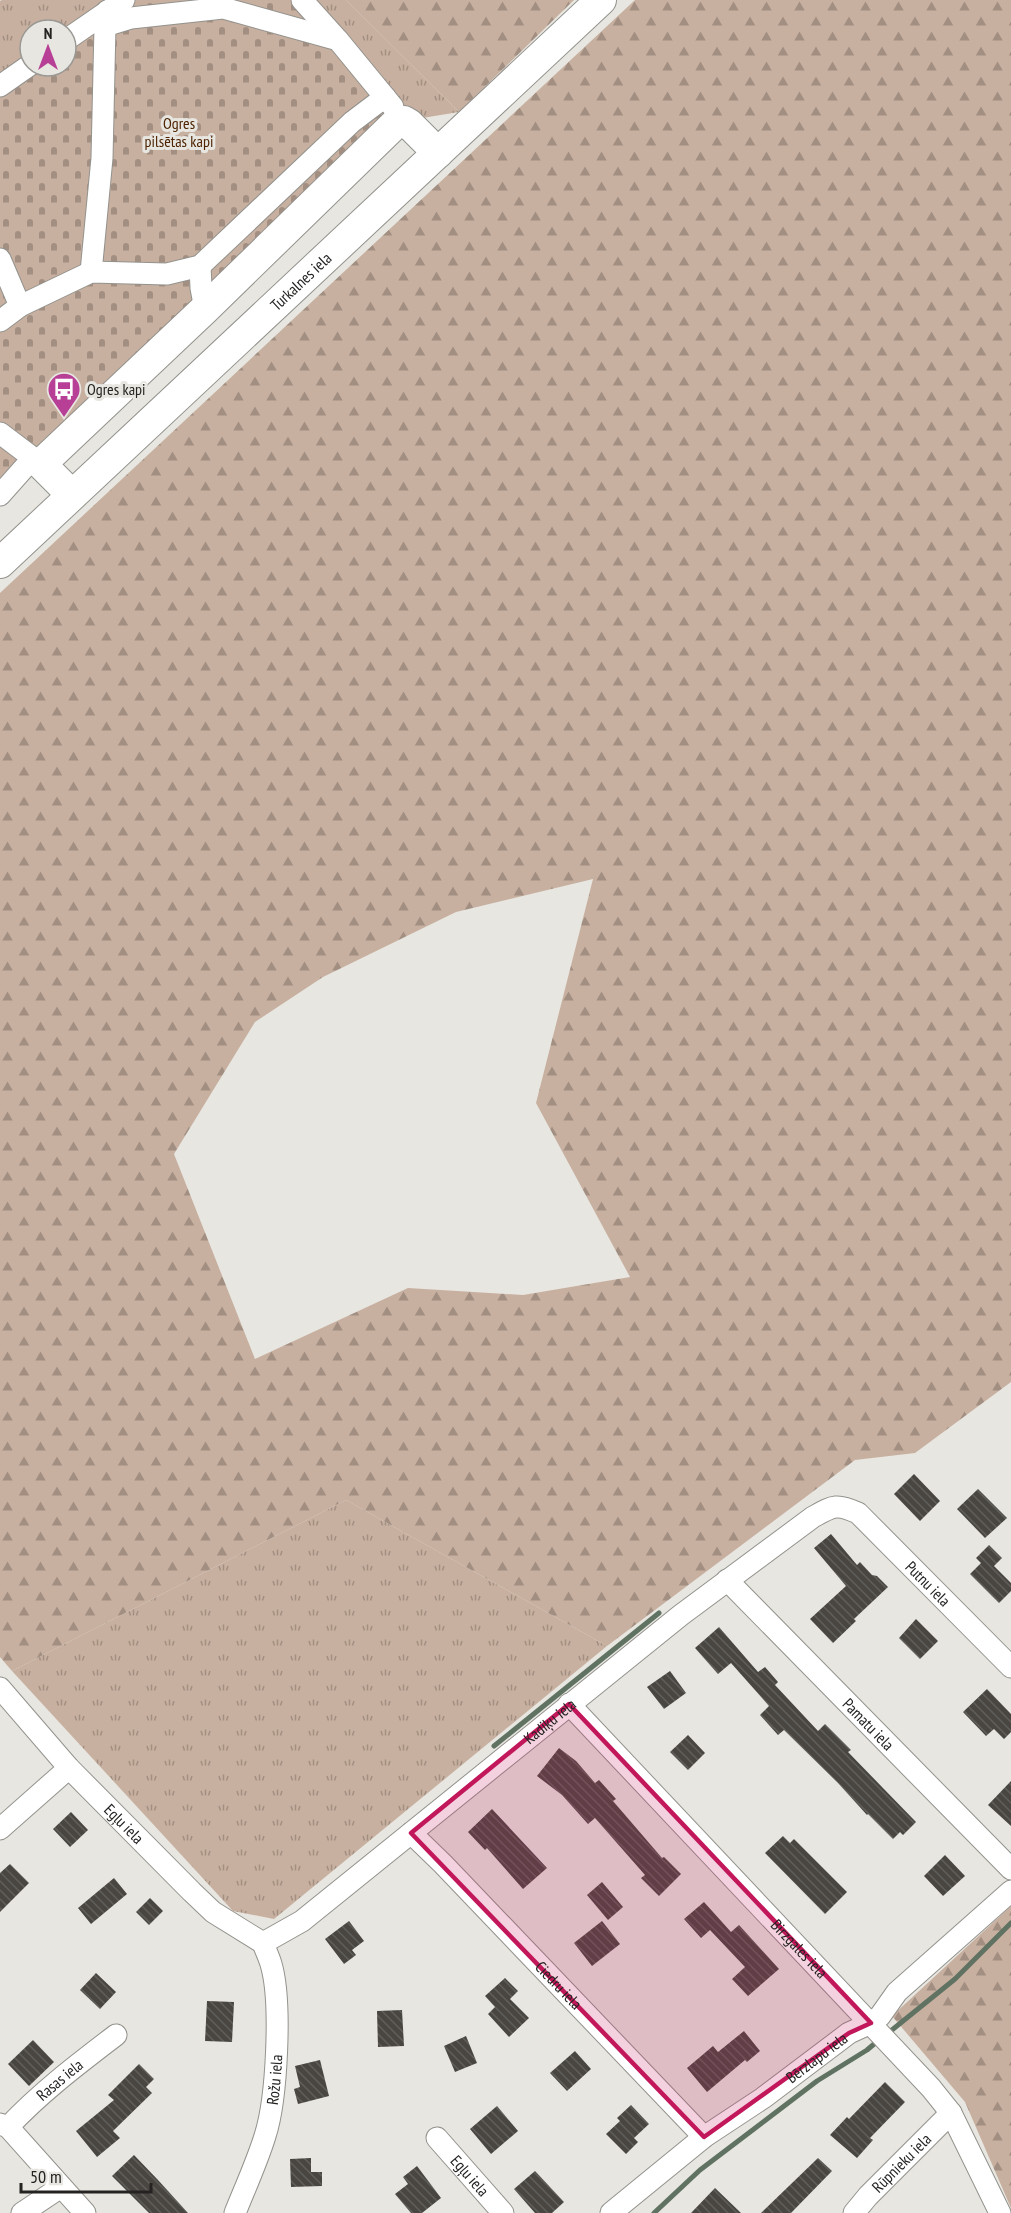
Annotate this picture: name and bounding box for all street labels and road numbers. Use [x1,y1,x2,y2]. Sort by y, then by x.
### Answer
street label: Turkalnes iela [266,248,335,315]
street label: Putnu iela [901,1557,955,1610]
street label: Kadiķu iela [520,1694,580,1748]
street label: Pamatu iela [839,1694,899,1754]
street label: Egļu iela [100,1800,148,1848]
street label: Birzgales iela [767,1915,832,1982]
street label: Ciedru iela [531,1957,586,2013]
street label: Bērzlapu iela [782,2028,851,2087]
street label: Rasas iela [32,2054,87,2105]
street label: Rožu iela [262,2054,286,2106]
street label: Rūpnieku iela [867,2129,935,2197]
street label: Egļu iela [447,2151,493,2200]

